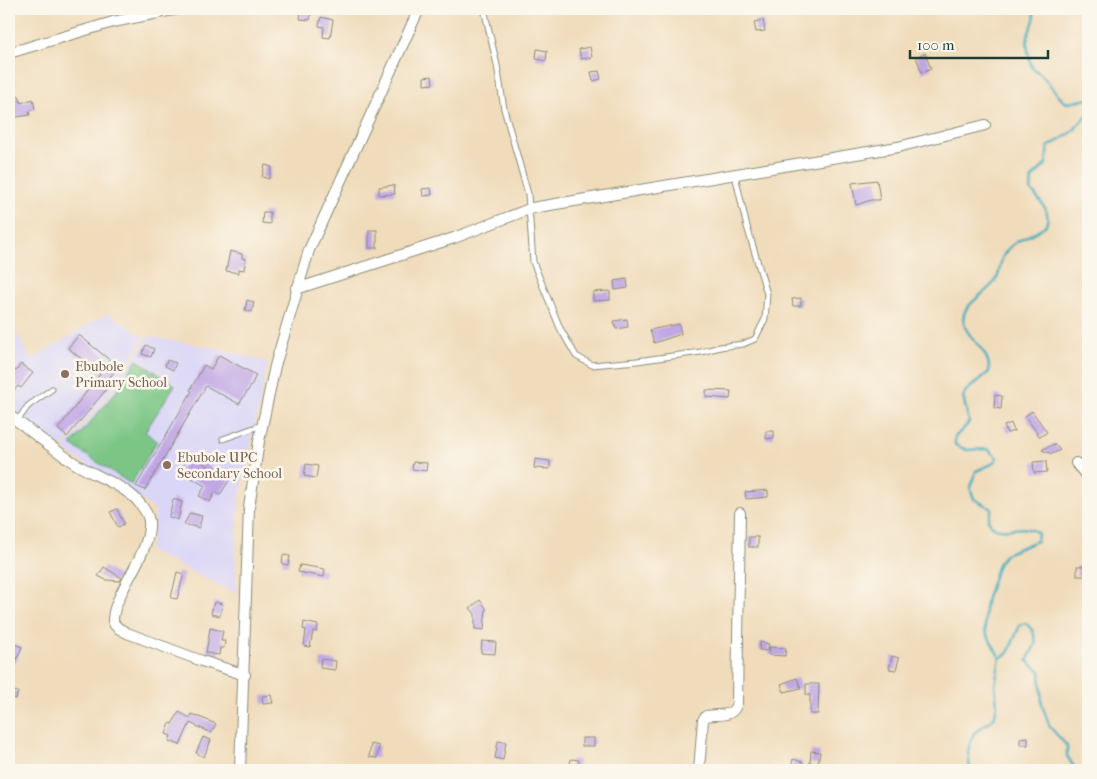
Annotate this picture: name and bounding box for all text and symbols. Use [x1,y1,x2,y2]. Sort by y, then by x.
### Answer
scale bar [910,28,1047,60]
text: 100 m [917,36,955,54]
place label: Ebubole Primary School [75,358,167,391]
marker: Ebubole Primary School [59,368,71,380]
place label: Ebubole UPC Secondary School [177,449,282,482]
marker: Ebubole UPC Secondary School [161,459,173,471]

